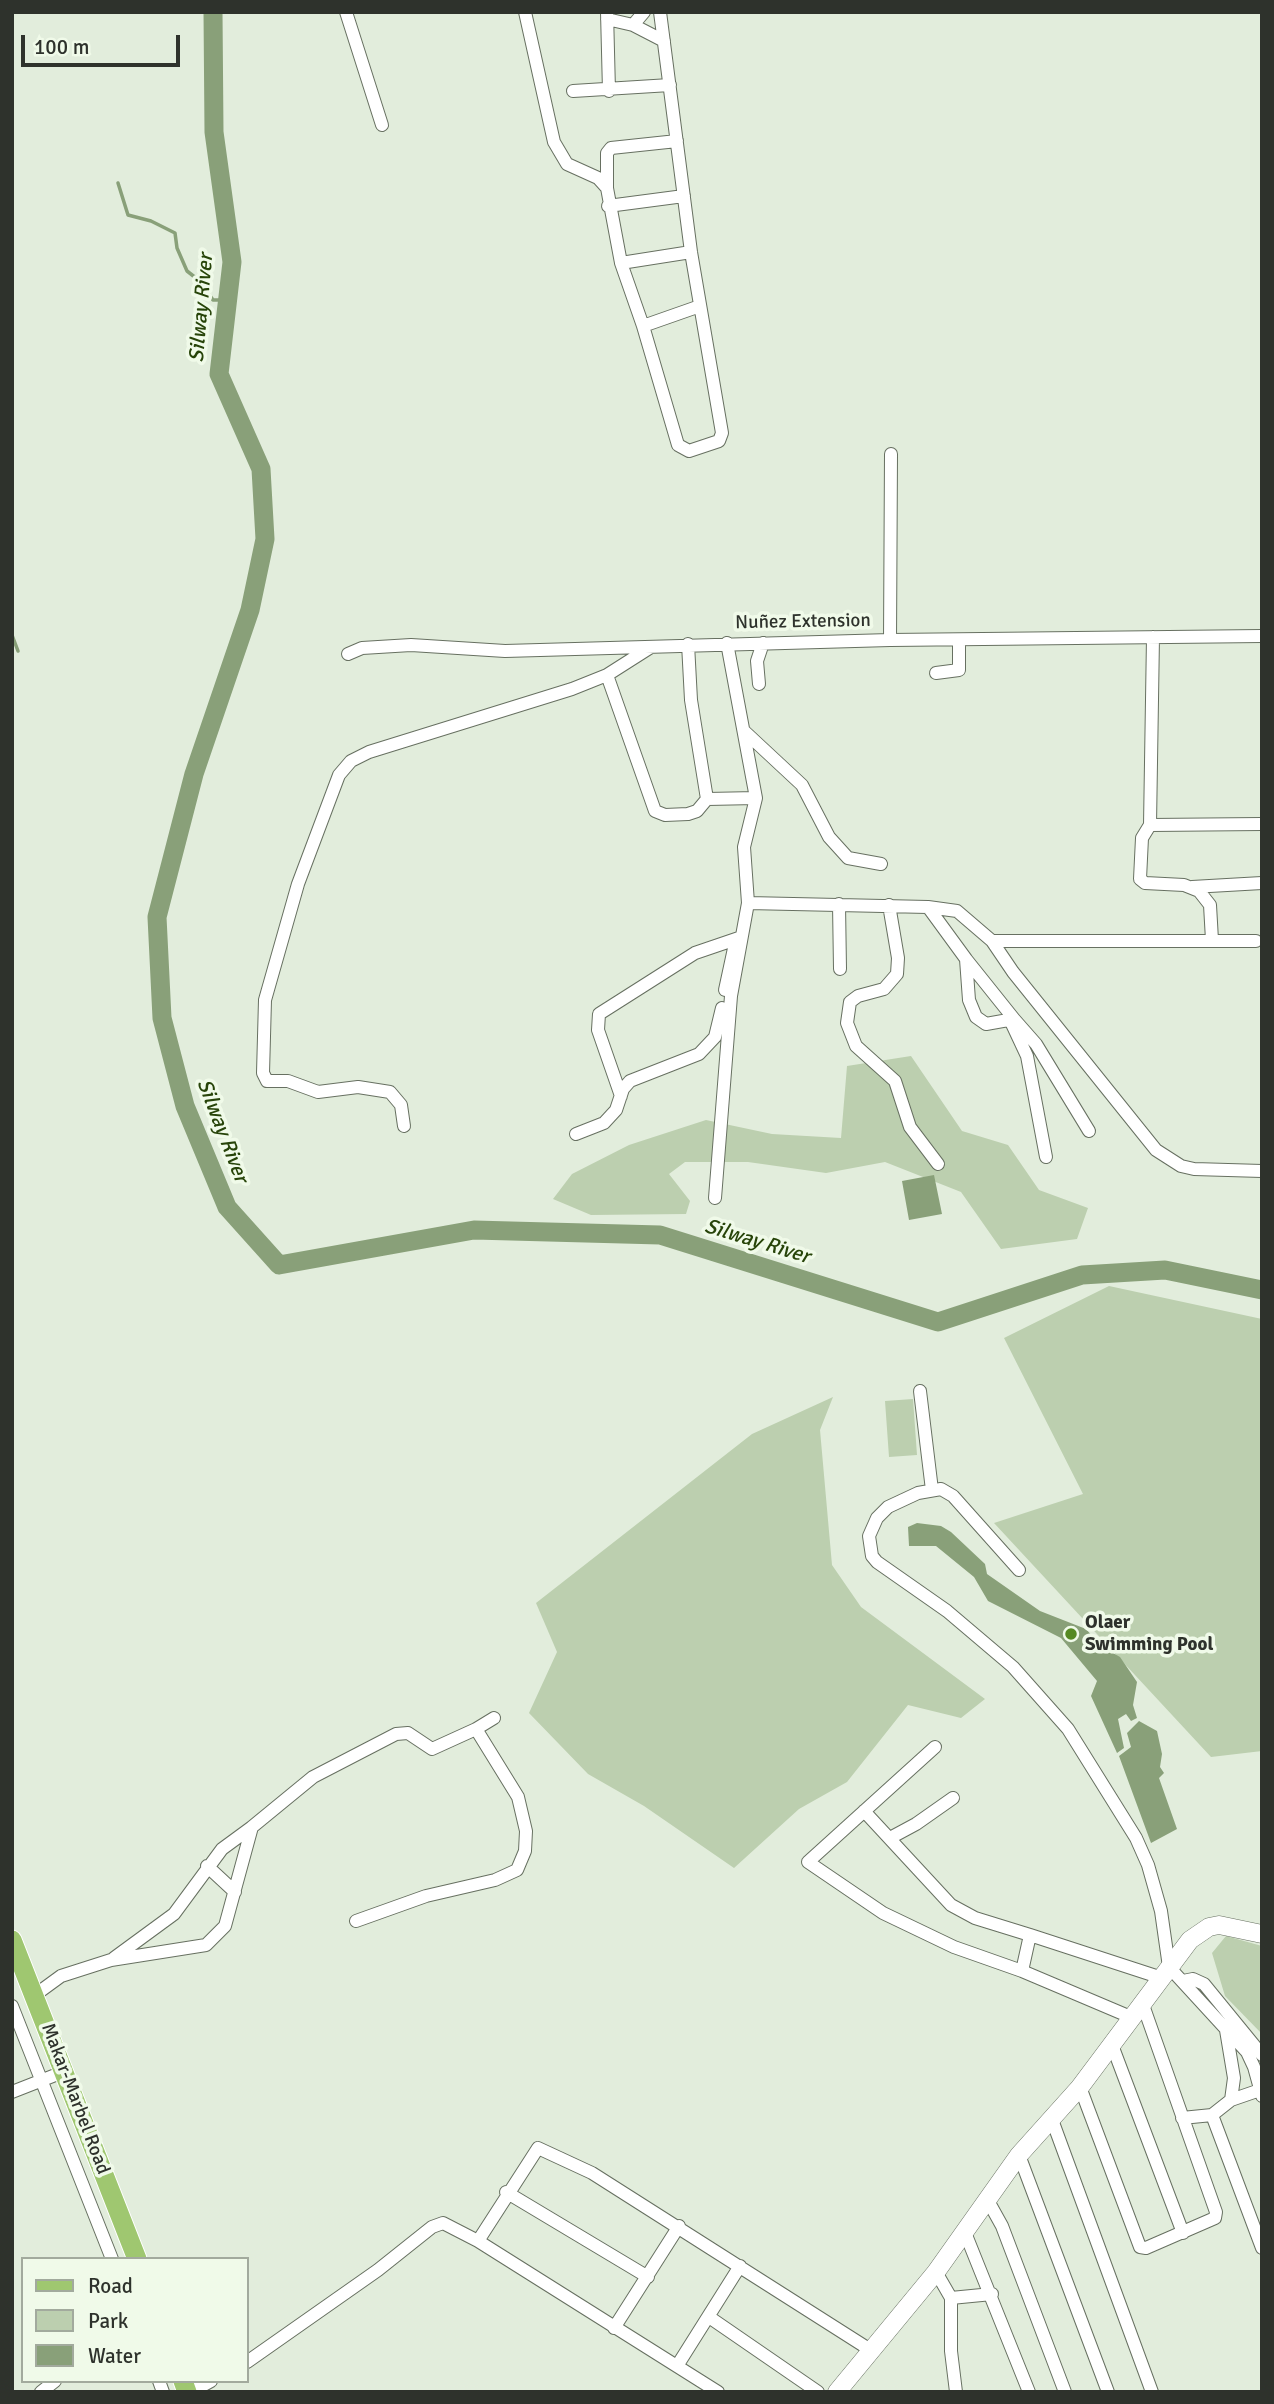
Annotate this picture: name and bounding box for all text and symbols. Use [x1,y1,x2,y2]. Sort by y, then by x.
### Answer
scale bar [24,21,184,65]
text: 100 m [34,34,89,60]
water label: Silway River [185,253,219,363]
street label: Nuñez Extension [735,609,871,635]
water label: Silway River [191,1076,253,1186]
water label: Silway River [701,1214,813,1270]
place label: Olaer Swimming Pool [1085,1612,1213,1656]
marker: Olaer Swimming Pool [1063,1626,1079,1642]
street label: Makar-Marbel Road [36,2020,114,2178]
legend [21,2257,248,2383]
text: Road [88,2273,133,2299]
text: Park [88,2308,128,2334]
text: Water [88,2343,141,2369]

